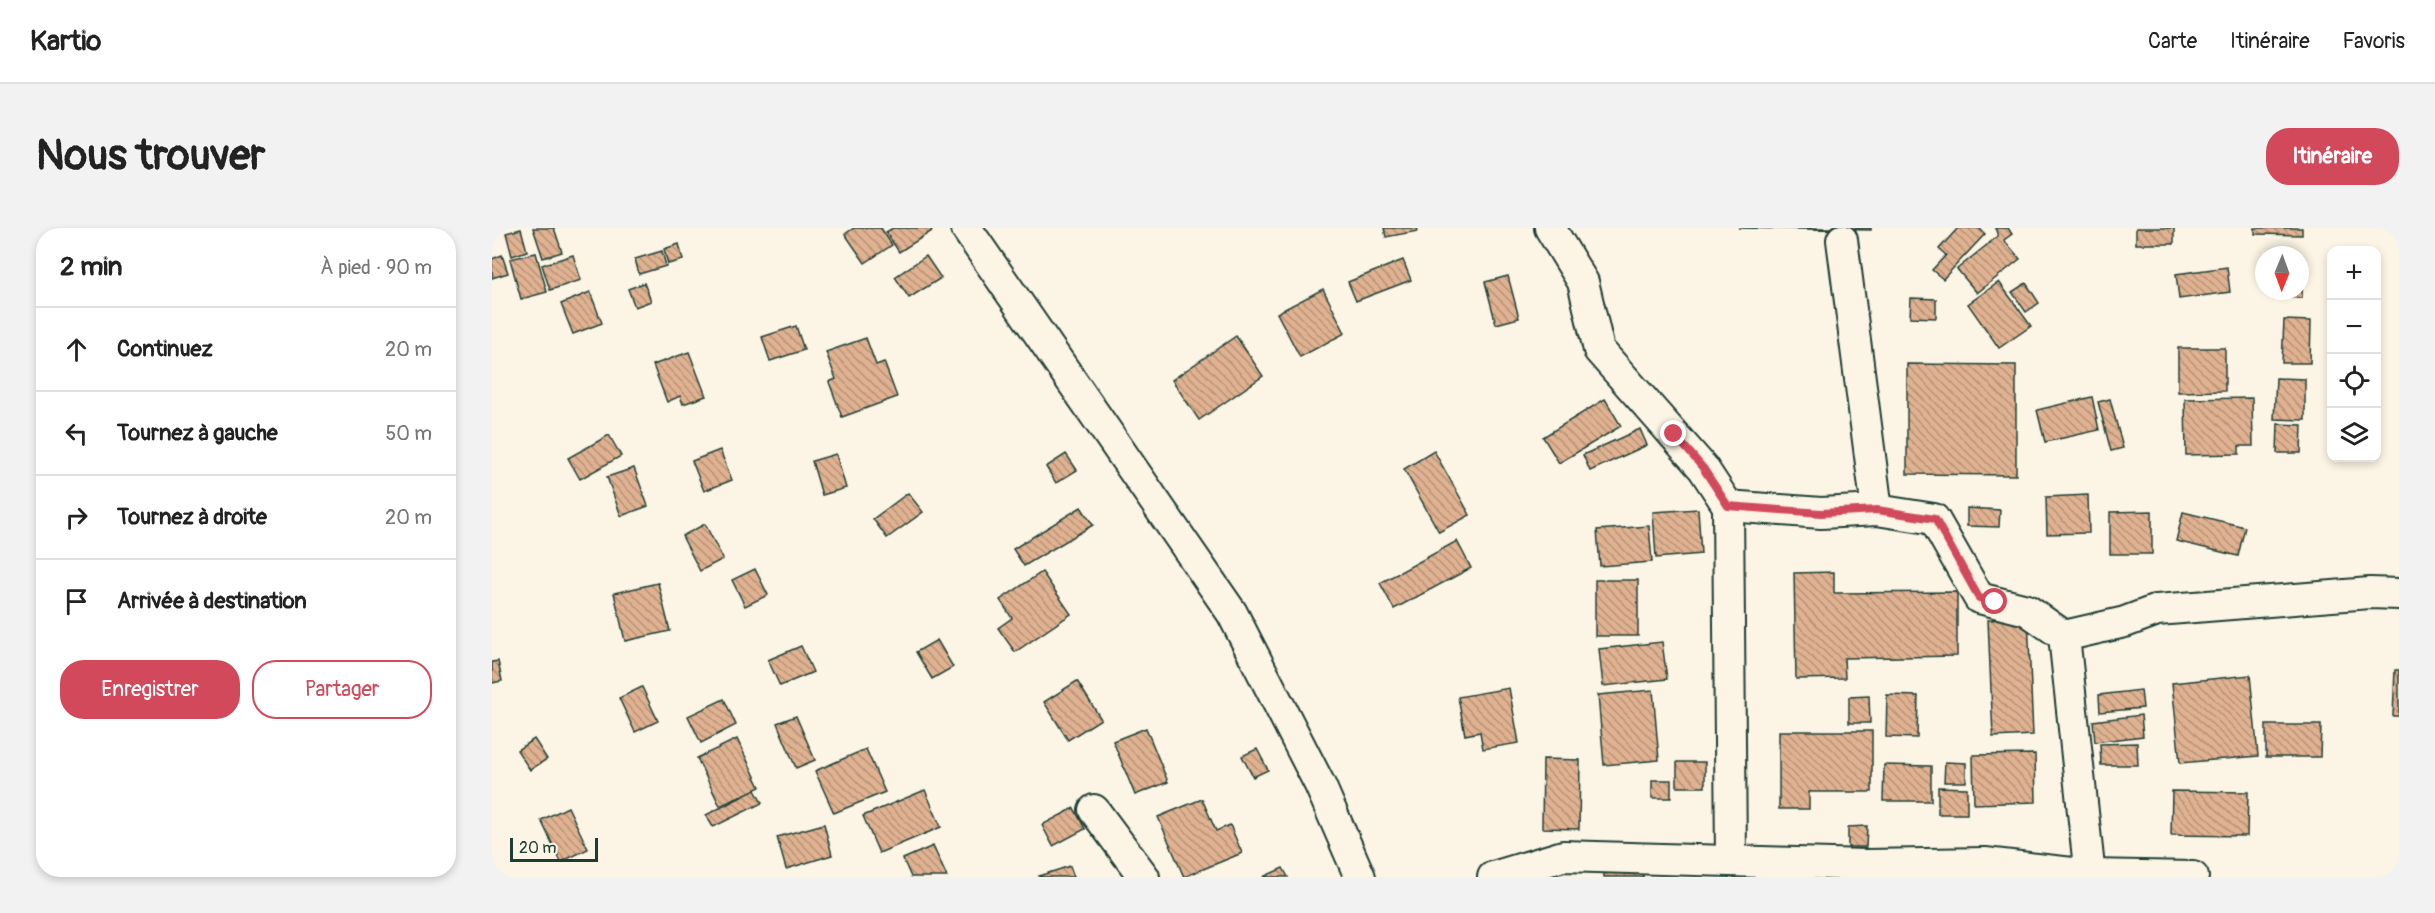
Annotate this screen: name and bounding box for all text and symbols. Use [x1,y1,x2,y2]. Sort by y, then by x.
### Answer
text: Kartio [30,24,101,59]
text: Carte [2148,28,2197,55]
text: Itinéraire [2230,28,2310,55]
text: Favoris [2343,28,2405,55]
button: Itinéraire [2266,128,2399,185]
text: Nous trouver [36,130,265,182]
north arrow [2255,246,2309,300]
map controls [2327,246,2381,462]
button: + [2327,246,2381,300]
text: 2 min [60,251,122,283]
text: À pied · 90 m [320,255,432,280]
button: − [2327,300,2381,354]
icon: ahead [60,333,93,366]
text: Continuez [117,335,213,363]
text: 20 m [385,337,432,362]
button: locate [2327,354,2381,408]
button: layers [2327,408,2381,462]
icon: left [60,417,93,450]
text: Tournez à gauche [117,419,278,447]
route end [1660,420,1686,446]
text: 50 m [385,421,432,446]
icon: right [60,501,93,534]
text: Tournez à droite [117,503,267,531]
text: 20 m [385,505,432,530]
icon: arrive [60,585,93,618]
text: Arrivée à destination [117,587,307,615]
route start [1981,588,2007,614]
button: Enregistrer [60,660,240,719]
button: Partager [252,660,432,719]
scale bar [510,835,598,862]
text: 20 m [519,838,557,858]

